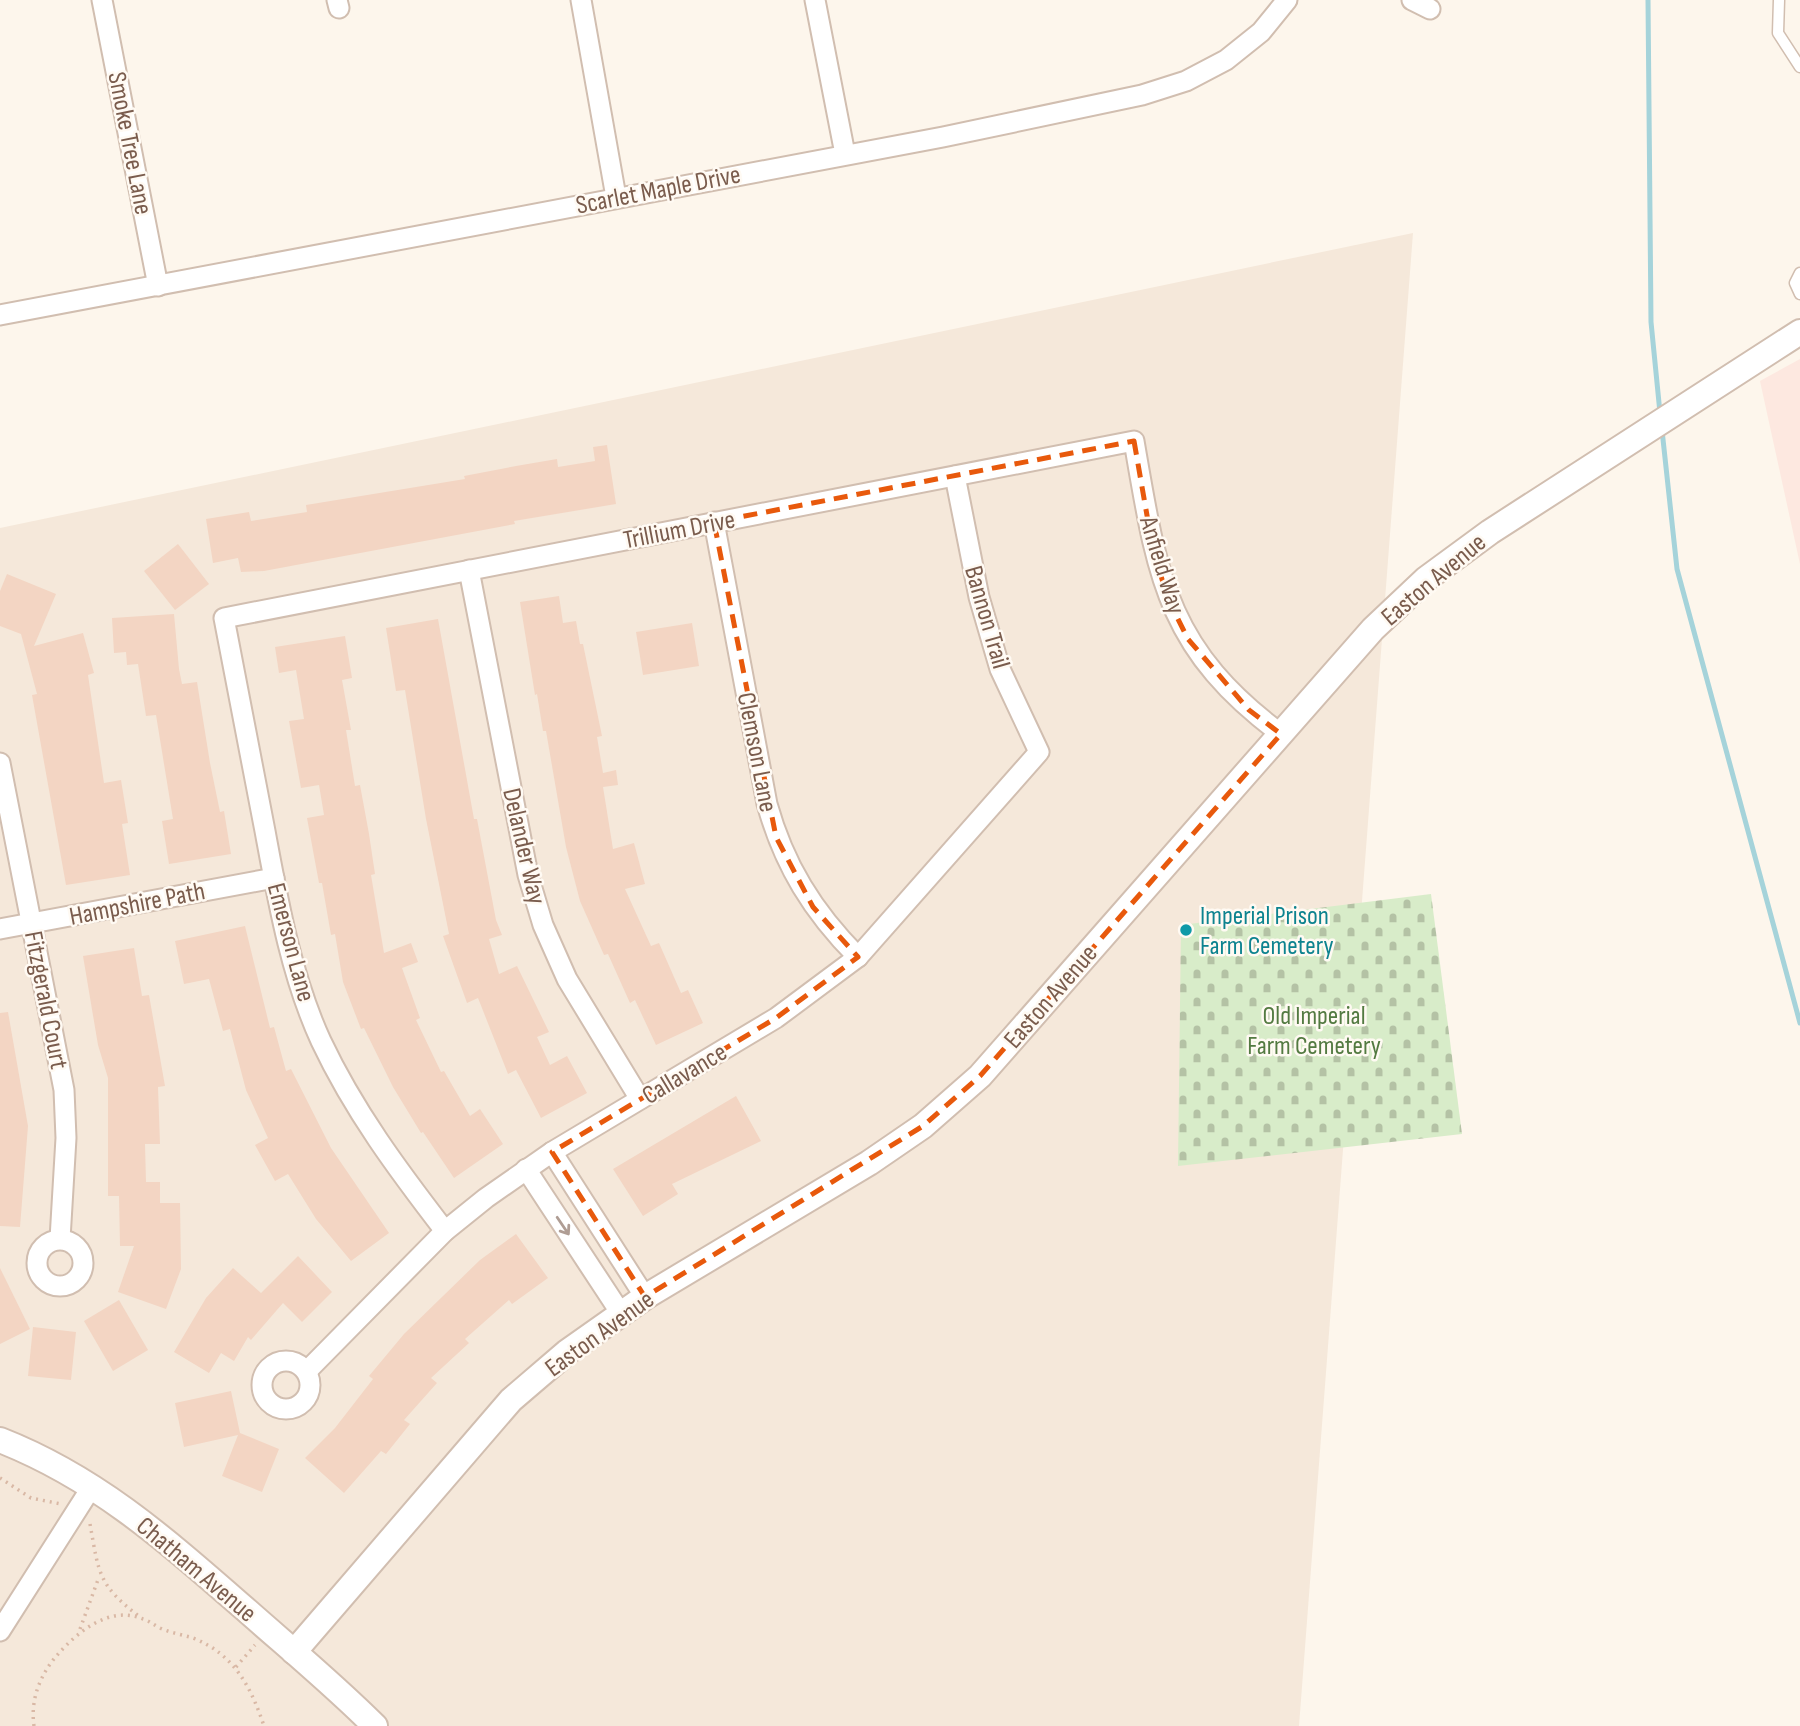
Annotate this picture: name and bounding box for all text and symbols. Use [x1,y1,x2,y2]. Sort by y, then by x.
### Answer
street label: Smoke Tree Lane [101,69,159,217]
street label: Scarlet Maple Drive [573,159,743,222]
street label: Trillium Drive [621,504,738,556]
street label: Anfield Way [1132,512,1191,618]
street label: Easton Avenue [1375,527,1493,633]
street label: Bannon Trail [957,563,1016,672]
street label: Clemson Lane [730,690,783,815]
street label: Delander Way [495,785,552,907]
street label: Hampshire Path [67,876,208,933]
street label: Emerson Lane [260,880,321,1005]
place label: Imperial Prison Farm Cemetery [1200,901,1333,962]
marker: Imperial Prison Farm Cemetery [1178,922,1194,938]
street label: Fitzgerald Court [17,929,74,1072]
street label: Easton Avenue [998,939,1104,1055]
park label: Old Imperial Farm Cemetery [1247,1001,1381,1062]
street label: Callavance [637,1037,733,1112]
one-way arrow [556,1216,570,1235]
street label: Easton Avenue [539,1284,660,1384]
street label: Chatham Avenue [130,1511,262,1629]

